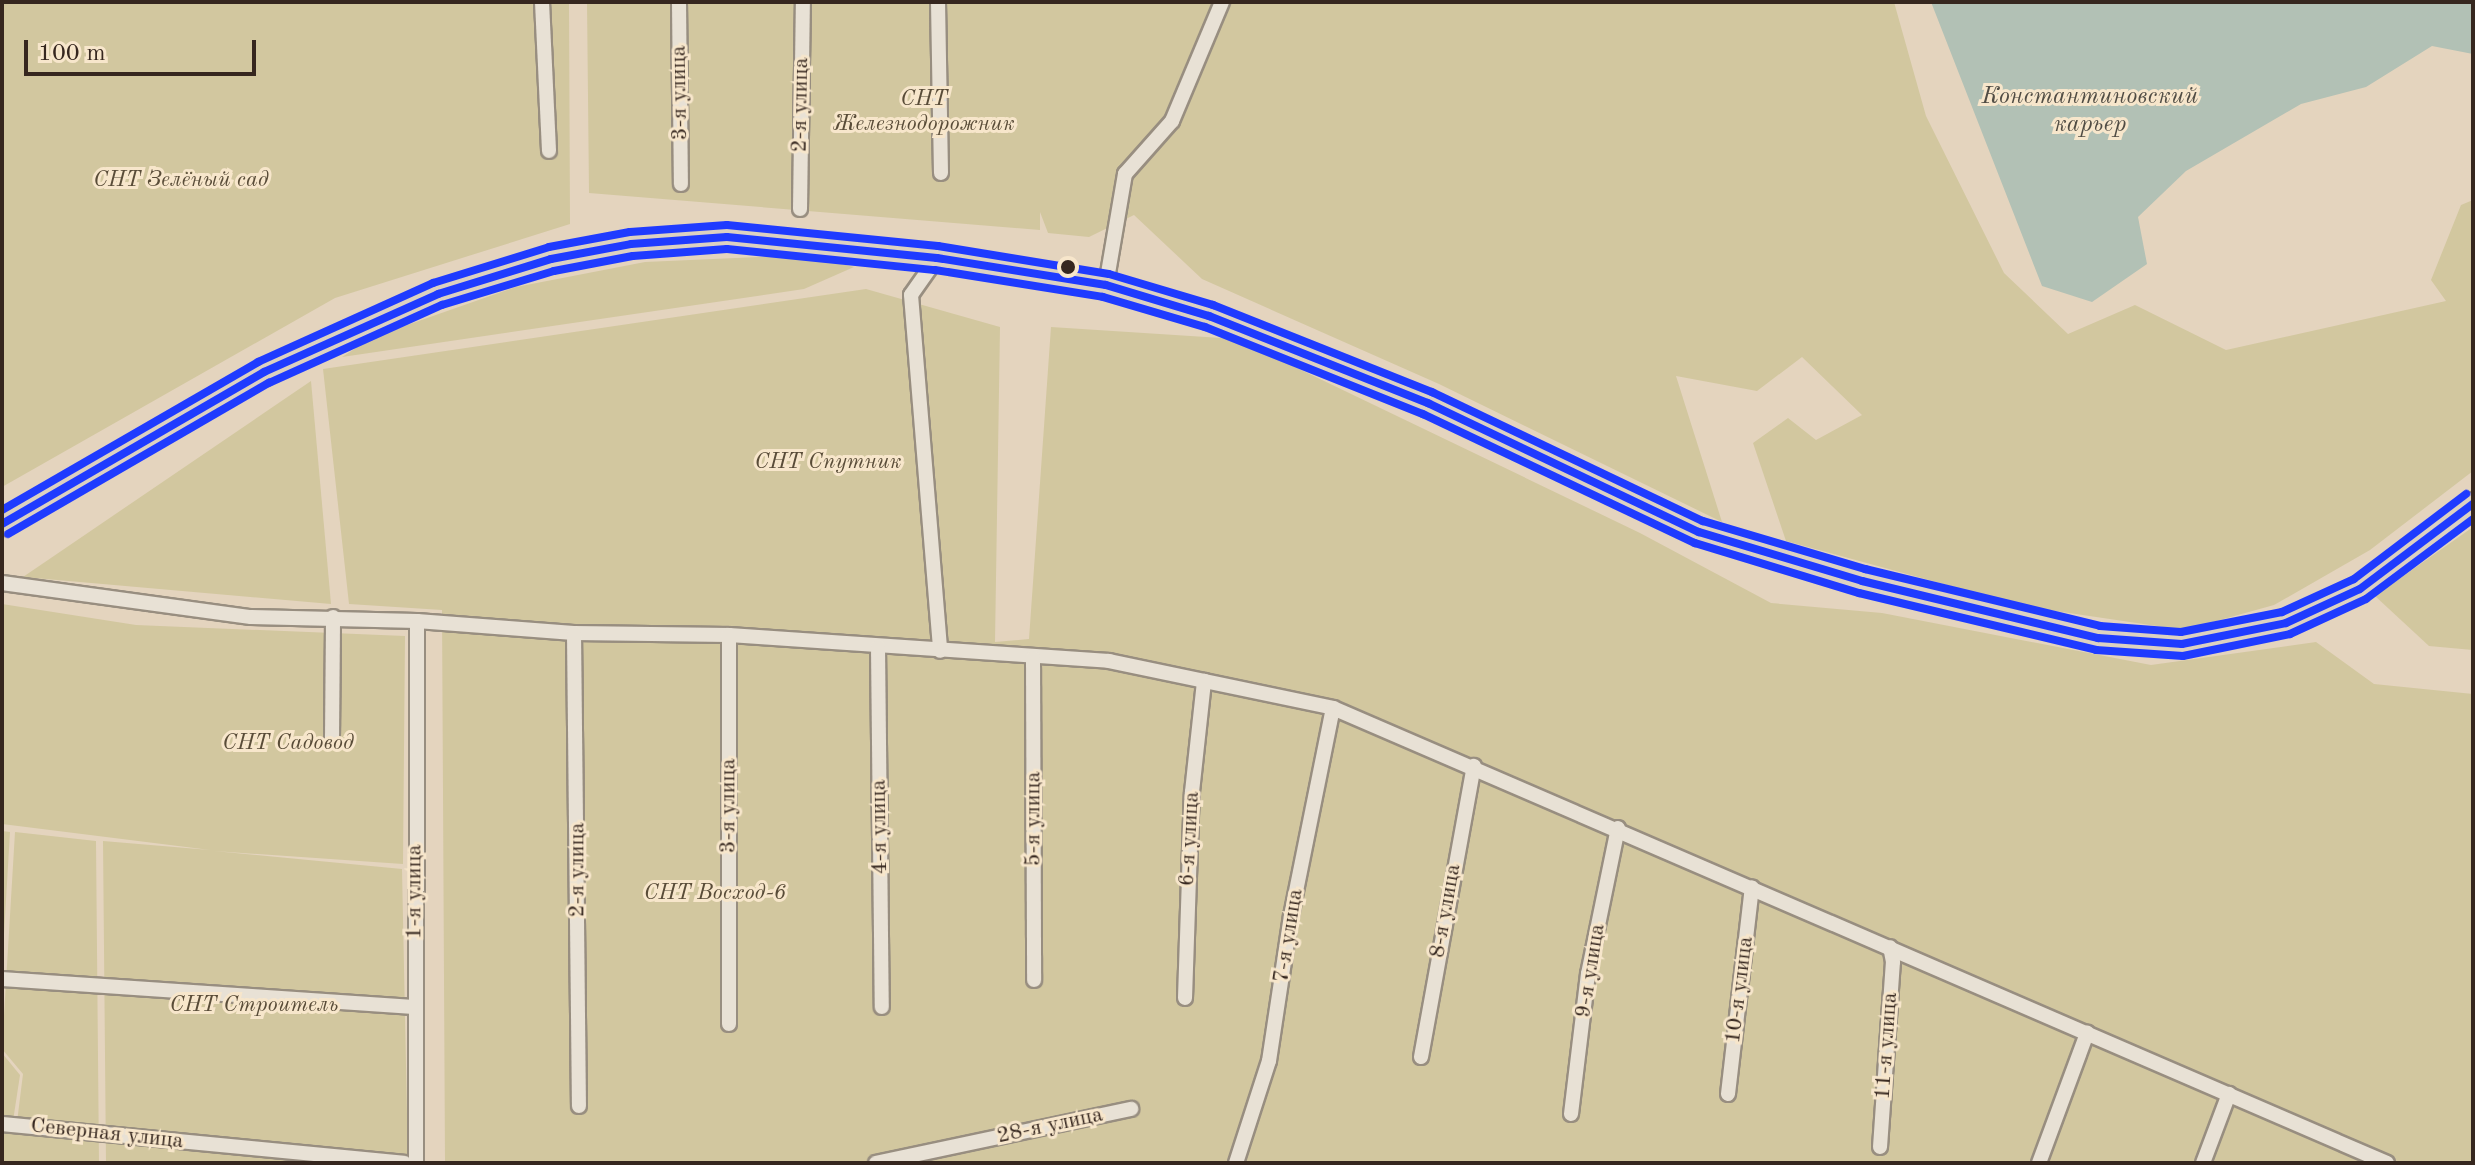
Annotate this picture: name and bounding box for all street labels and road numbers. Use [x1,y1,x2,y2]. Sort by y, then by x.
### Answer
street label: 3-я улица [666,45,694,141]
street label: 2-я улица [787,57,815,153]
street label: 3-я улица [716,759,742,853]
street label: 5-я улица [1021,772,1047,866]
street label: 4-я улица [866,779,894,875]
street label: 6-я улица [1174,791,1206,887]
street label: 2-я улица [565,823,591,917]
street label: 1-я улица [402,845,428,939]
street label: 8-я улица [1425,862,1467,960]
street label: 7-я улица [1269,887,1309,985]
street label: 9-я улица [1571,922,1611,1020]
street label: 10-я улица [1720,935,1760,1045]
street label: 11-я улица [1870,991,1904,1101]
street label: 28-я улица [995,1102,1105,1150]
street label: Северная улица [29,1113,185,1155]

